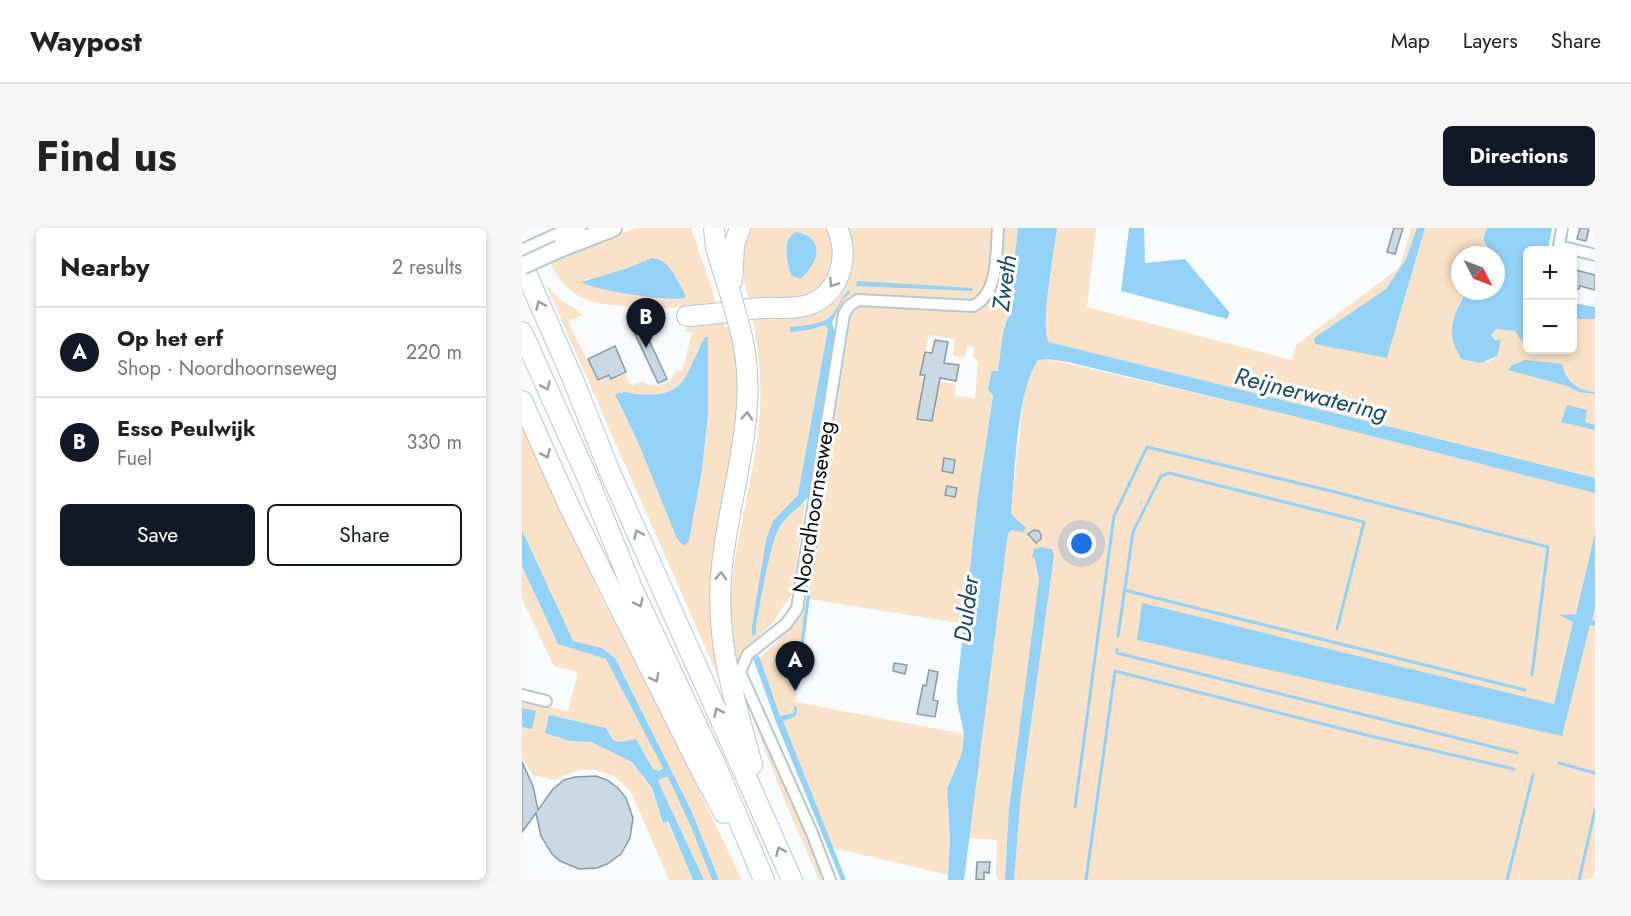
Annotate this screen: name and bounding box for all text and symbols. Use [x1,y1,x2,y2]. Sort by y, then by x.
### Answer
text: Waypost [30,21,142,62]
text: Map [1391,26,1430,56]
text: Layers [1463,26,1518,56]
text: Share [1551,26,1601,56]
text: Find us [36,126,177,187]
button: Directions [1443,126,1595,186]
north arrow [1451,246,1505,300]
map controls [1523,246,1577,354]
button: + [1523,246,1577,300]
text: Nearby [60,248,149,286]
water label: Zweth [983,252,1025,315]
text: 2 results [392,253,462,282]
one-way arrow [829,277,841,287]
pin: B [626,298,666,348]
one-way arrow [535,300,547,311]
button: − [1523,300,1577,354]
text: Op het erf [117,322,223,354]
text: A [72,338,87,367]
text: 220 m [406,338,462,367]
text: Shop · Noordhoornseweg [117,354,337,383]
water label: Reijnerwatering [1231,358,1391,430]
one-way arrow [539,379,551,390]
one-way arrow [740,411,753,420]
text: Esso Peulwijk [117,412,256,444]
street label: Noordhoornseweg [784,418,842,596]
text: B [73,428,86,457]
text: 330 m [407,428,462,457]
text: Fuel [117,444,152,473]
one-way arrow [539,448,551,459]
button: Save [60,504,255,566]
button: Share [267,504,462,566]
one-way arrow [634,529,646,540]
your location [1067,529,1096,558]
one-way arrow [715,571,728,580]
water label: Dulder [945,572,988,644]
one-way arrow [632,597,644,608]
pin: A [776,642,814,691]
one-way arrow [647,672,659,683]
one-way arrow [713,707,725,718]
one-way arrow [775,847,787,858]

